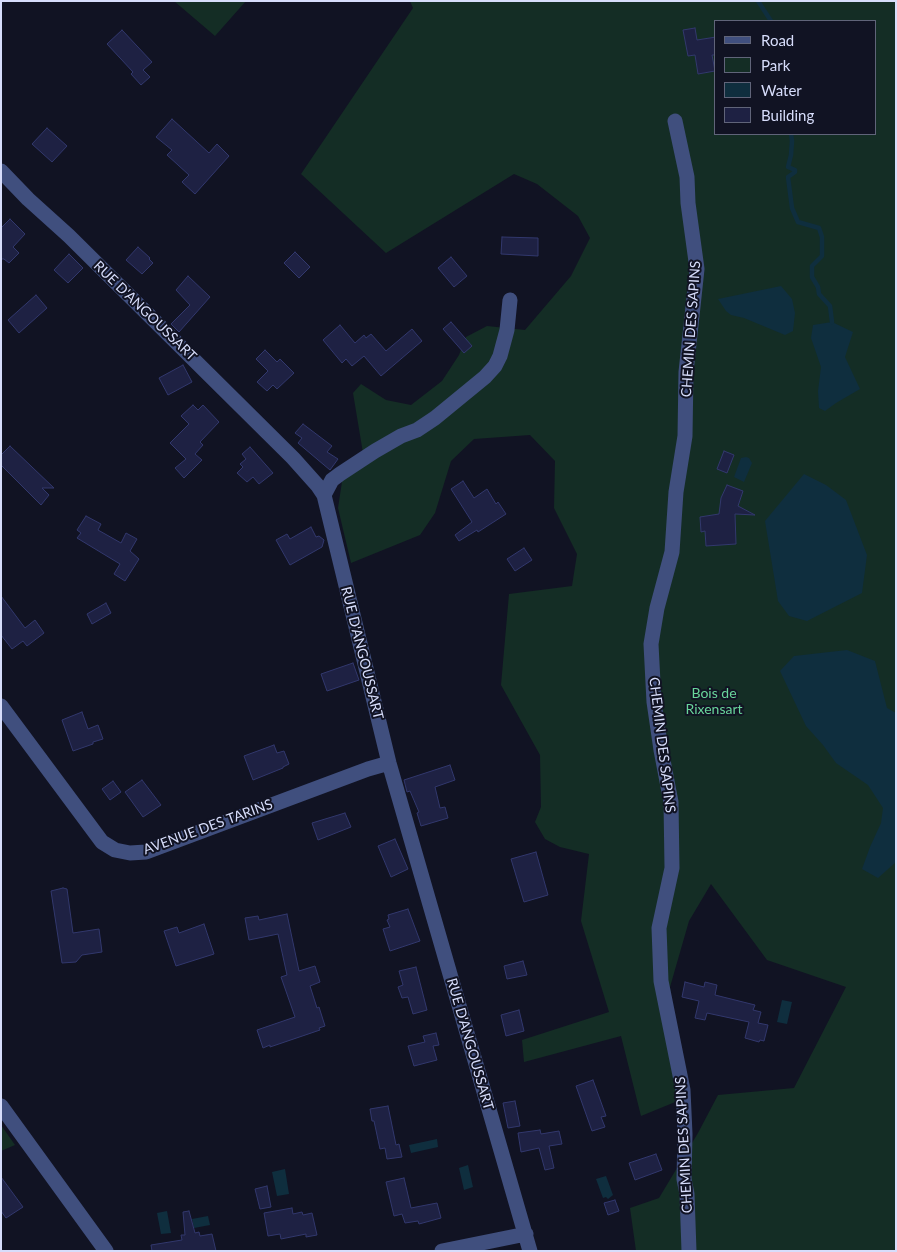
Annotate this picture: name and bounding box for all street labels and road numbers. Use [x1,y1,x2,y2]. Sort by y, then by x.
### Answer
street label: RUE D'ANGOUSSART [90,258,200,364]
street label: CHEMIN DES SAPINS [678,260,704,398]
street label: RUE D'ANGOUSSART [337,585,387,721]
street label: CHEMIN DES SAPINS [645,676,679,814]
street label: AVENUE DES TARINS [141,796,275,858]
street label: RUE D'ANGOUSSART [443,976,497,1112]
street label: CHEMIN DES SAPINS [672,1076,696,1214]

